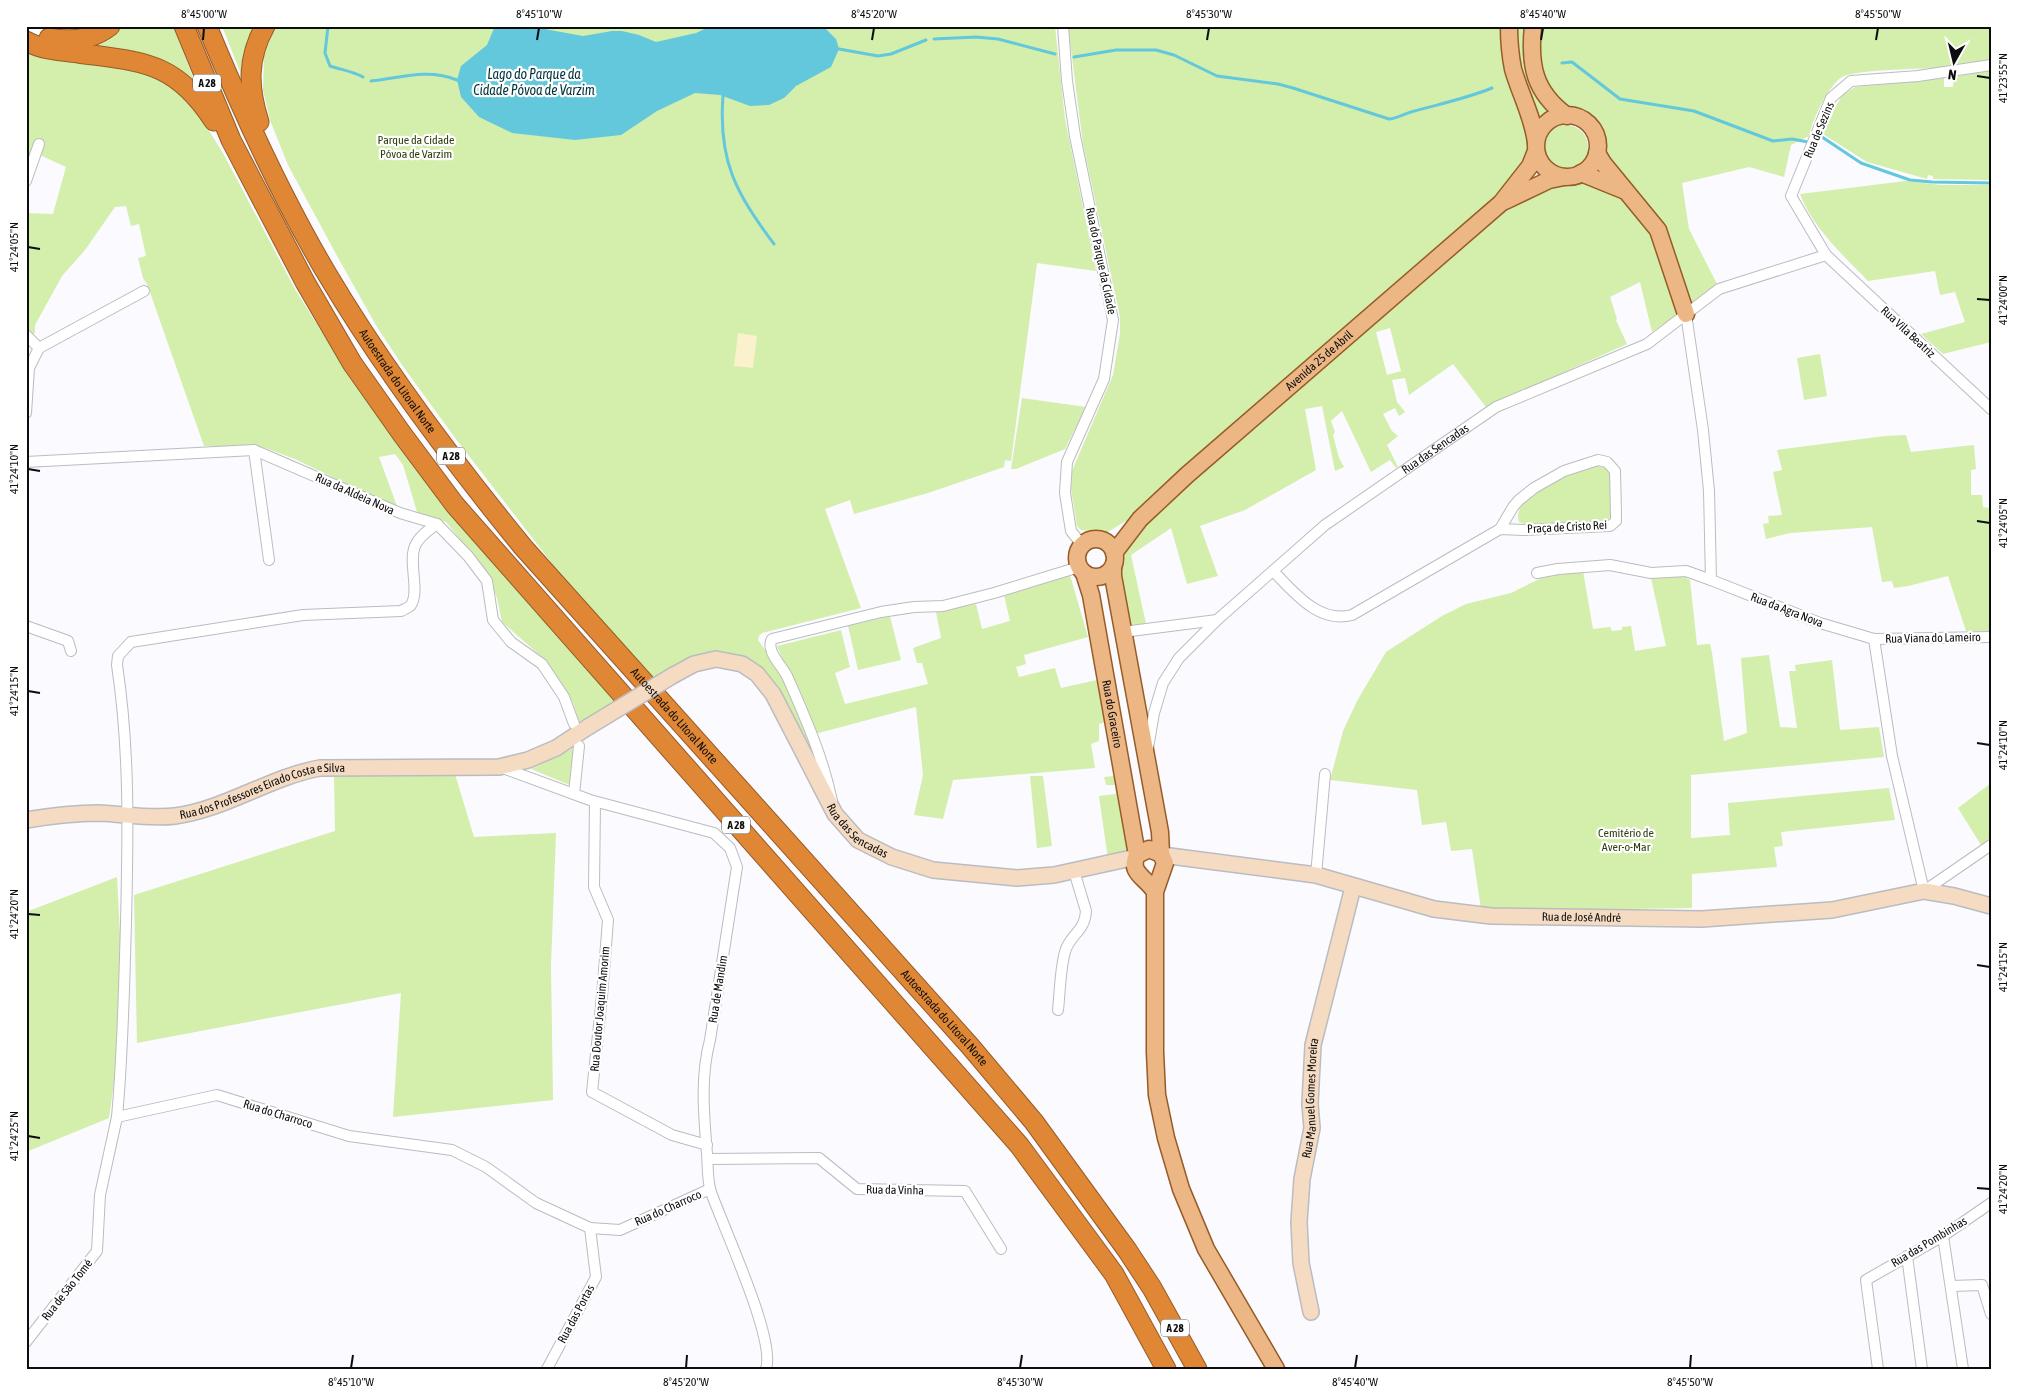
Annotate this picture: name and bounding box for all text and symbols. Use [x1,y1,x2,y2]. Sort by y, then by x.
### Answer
text: 8°45'00"W [181,7,227,21]
text: 8°45'10"W [516,7,562,21]
text: 8°45'20"W [851,7,897,21]
text: 8°45'30"W [1186,7,1232,21]
text: 8°45'40"W [1520,7,1566,21]
text: 8°45'50"W [1855,7,1901,21]
north arrow [1930,38,1980,88]
text: 41°23'55"N [1996,53,2010,103]
water label: Lago do Parque da Cidade Póvoa de Varzim [473,66,595,98]
text: N [1947,66,1957,83]
road number: A 28 [193,75,221,92]
street label: Rua de Sezins [1801,100,1837,160]
park label: Parque da Cidade Póvoa de Varzim [378,133,454,161]
street label: Rua do Parque da Cidade [1083,206,1119,316]
text: 41°24'05"N [7,222,21,272]
text: 41°24'00"N [1996,275,2010,325]
street label: Rua Vila Beatriz [1878,303,1938,361]
street label: Autoestrada do Litoral Norte [356,326,439,436]
street label: Avenida 25 de Abril [1283,327,1356,394]
street label: Rua das Sencadas [1399,421,1471,477]
text: 41°24'10"N [7,444,21,494]
road number: A 28 [437,448,465,464]
street label: Rua da Aldeia Nova [313,470,397,518]
text: 41°24'05"N [1996,498,2010,548]
street label: Praça de Cristo Rei [1527,518,1607,536]
street label: Rua da Agra Nova [1749,590,1825,630]
street label: Rua Viana do Lameiro [1885,630,1981,646]
street label: Autoestrada do Litoral Norte [628,665,721,767]
text: 41°24'15"N [7,666,21,716]
street label: Rua do Graceiro [1099,679,1125,750]
text: 41°24'10"N [1996,720,2010,770]
street label: Rua dos Professores Eirado Costa e Silva [178,761,345,822]
street label: Rua das Sencadas [824,801,890,861]
road number: A 28 [722,816,750,834]
park label: Cemitério de Aver-o-Mar [1598,826,1654,854]
text: 41°24'20"N [7,889,21,939]
street label: Rua de José André [1542,910,1621,925]
text: 41°24'15"N [1996,942,2010,992]
street label: Rua Doutor Joaquim Amorim [588,946,612,1072]
street label: Rua de Mandim [706,954,730,1024]
street label: Autoestrada do Litoral Norte [898,967,991,1069]
street label: Rua Manuel Gomes Moreira [1299,1036,1322,1159]
street label: Rua do Charroco [242,1097,315,1131]
text: 41°24'25"N [7,1111,21,1161]
text: 41°24'20"N [1996,1164,2010,1214]
street label: Rua da Vinha [866,1182,924,1198]
street label: Rua do Charroco [632,1187,704,1229]
street label: Rua das Pombinhas [1888,1214,1970,1270]
street label: Rua de São Tomé [39,1257,95,1323]
street label: Rua das Portas [555,1282,597,1346]
road number: A 28 [1161,1320,1189,1336]
text: 8°45'10"W [328,1375,374,1389]
text: 8°45'20"W [663,1375,709,1389]
text: 8°45'30"W [997,1375,1043,1389]
text: 8°45'40"W [1332,1375,1378,1389]
text: 8°45'50"W [1667,1375,1713,1389]

